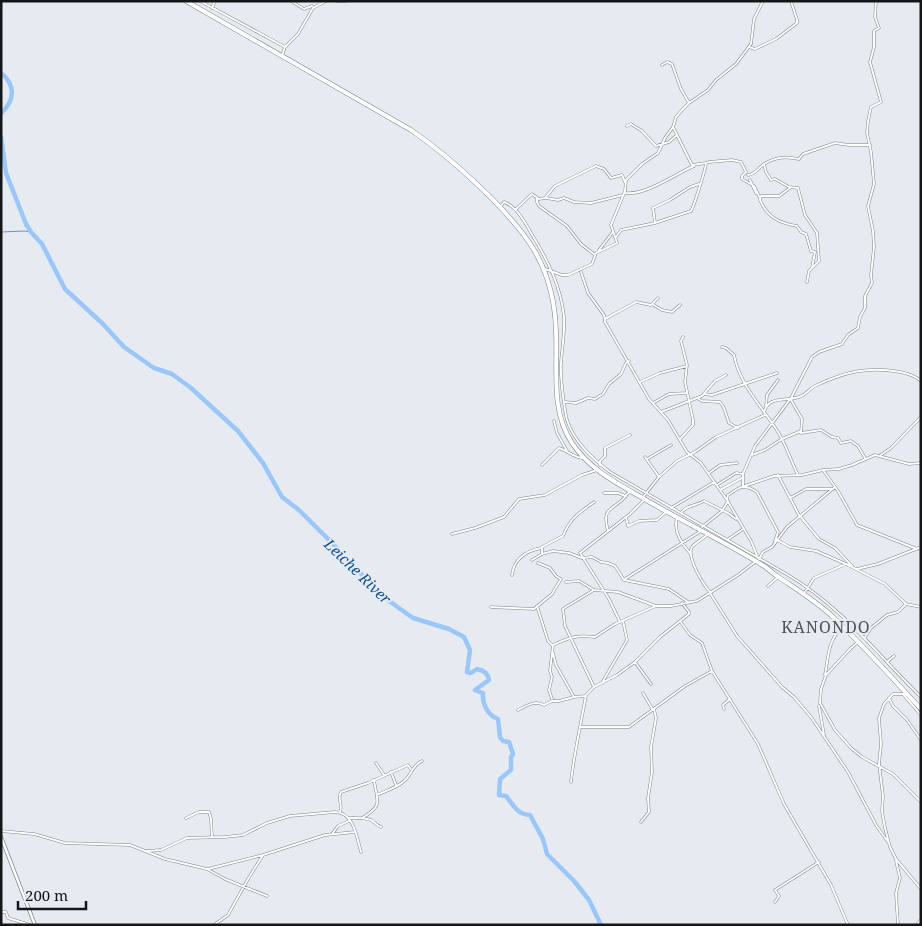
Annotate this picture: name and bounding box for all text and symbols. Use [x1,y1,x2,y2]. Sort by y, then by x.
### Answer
water label: Leiche River [319,533,397,609]
district label: KANONDO [781,616,871,638]
scale bar [18,878,85,910]
text: 200 m [25,885,68,905]

